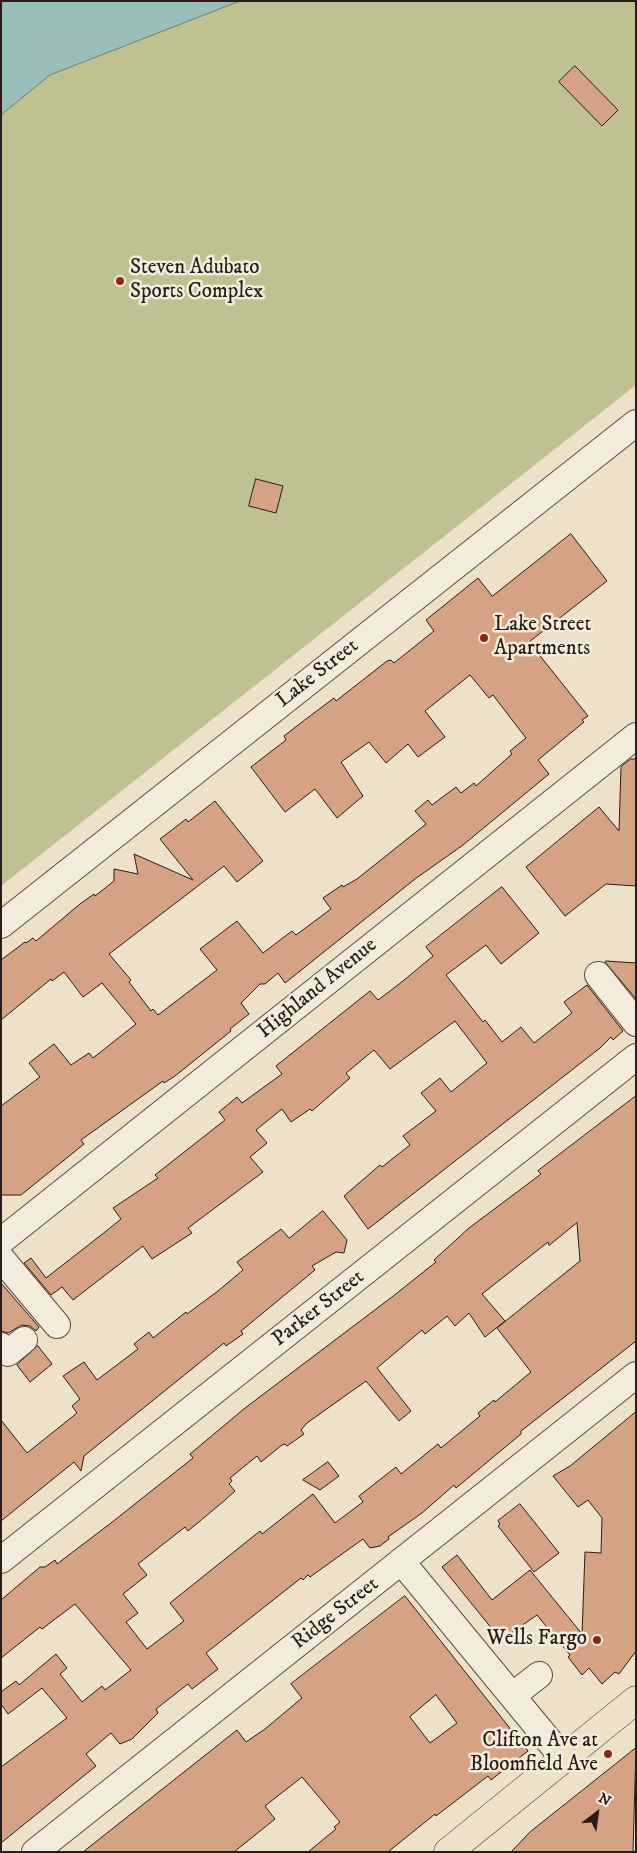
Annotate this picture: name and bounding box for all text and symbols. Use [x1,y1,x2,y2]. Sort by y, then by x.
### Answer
place label: Steven Adubato Sports Complex [130,256,263,306]
marker: Steven Adubato Sports Complex [114,275,126,287]
place label: Lake Street Apartments [494,613,591,663]
marker: Lake Street Apartments [478,632,490,644]
street label: Lake Street [272,634,364,714]
street label: Highland Avenue [253,933,383,1045]
street label: Parker Street [268,1265,370,1353]
street label: Ridge Street [288,1572,384,1656]
place label: Wells Fargo [487,1627,587,1653]
marker: Wells Fargo [591,1634,603,1646]
place label: Clifton Ave at Bloomfield Ave [470,1729,598,1779]
marker: Clifton Ave at Bloomfield Ave [602,1748,614,1760]
north arrow [572,1788,622,1838]
text: N [595,1789,614,1811]

